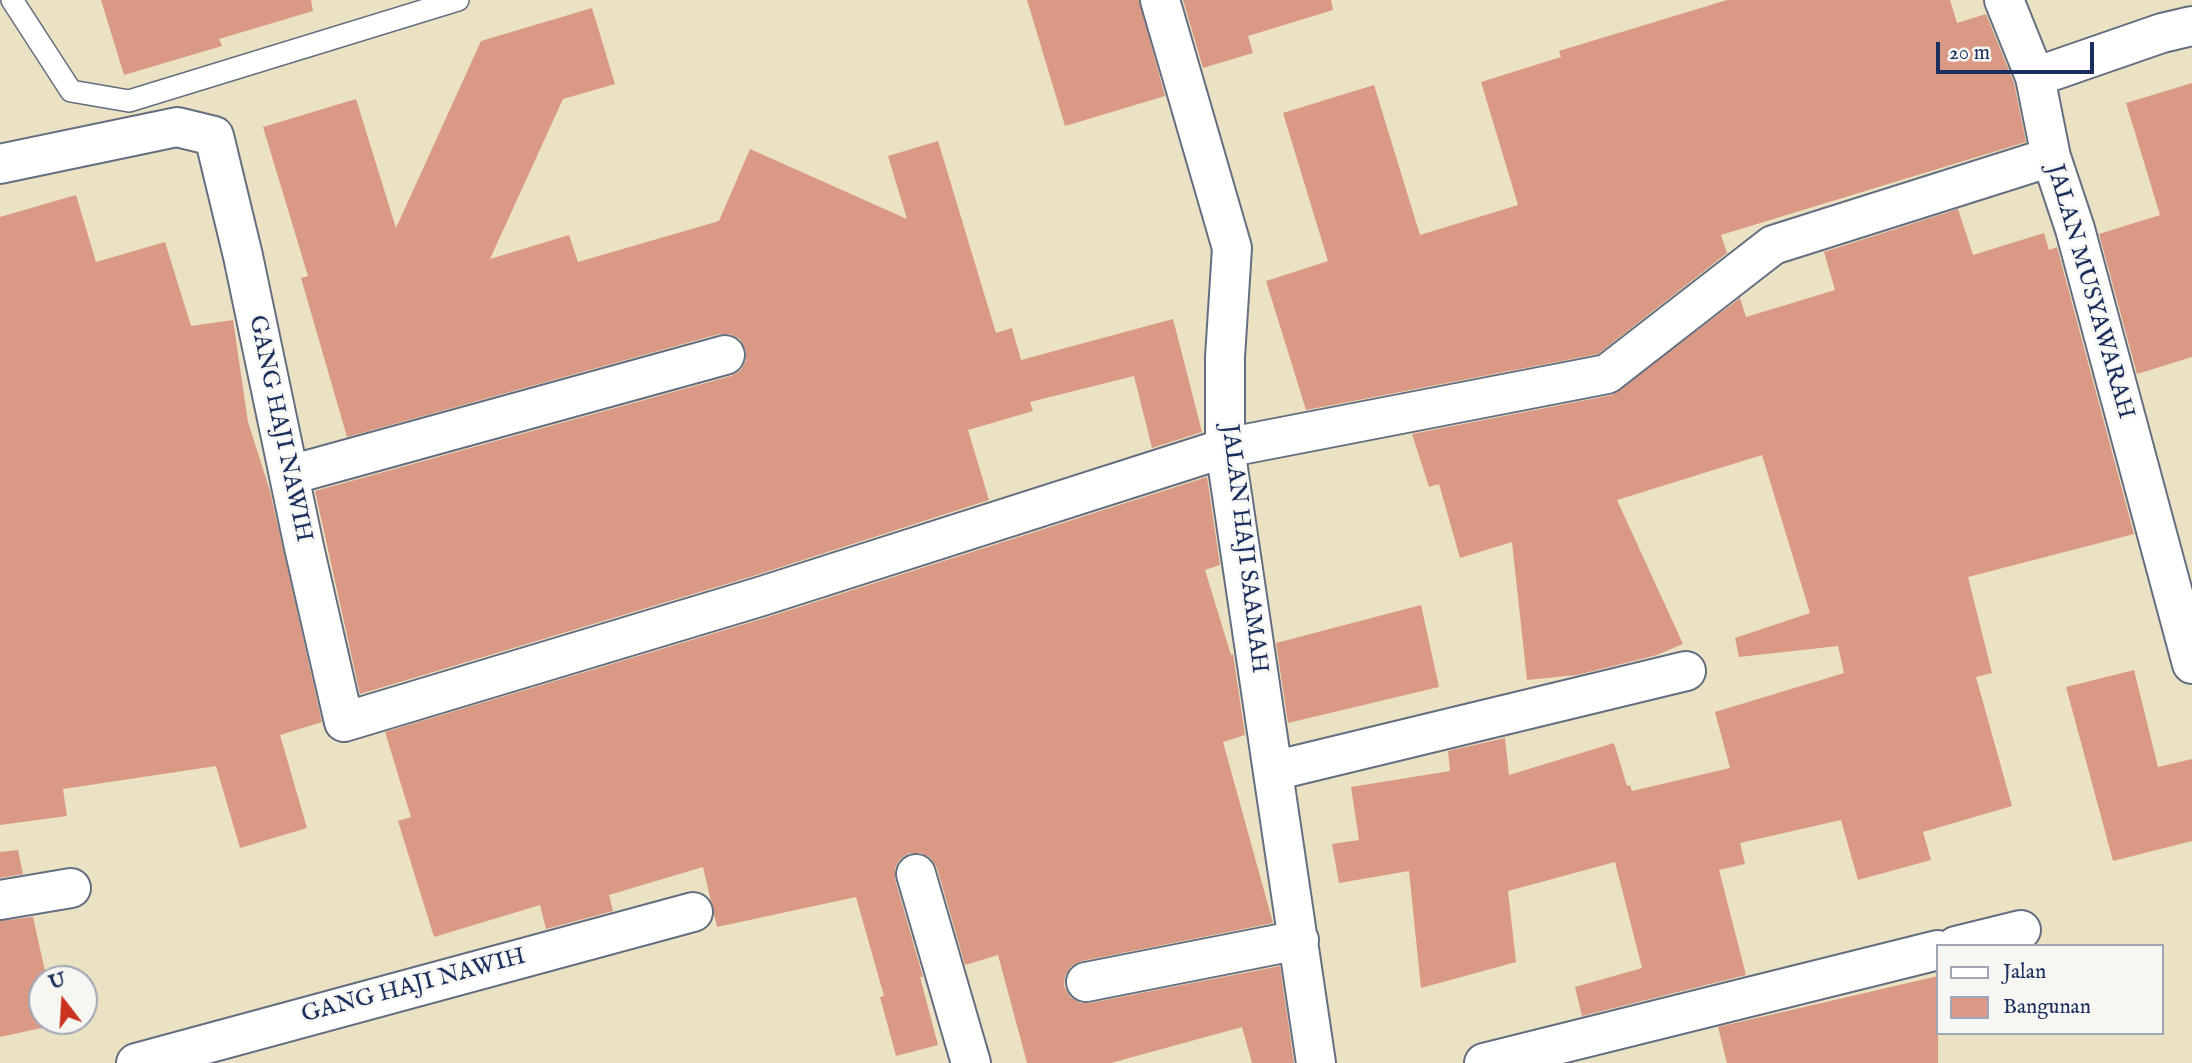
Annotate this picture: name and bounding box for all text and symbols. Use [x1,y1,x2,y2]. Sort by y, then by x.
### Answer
scale bar [1940,28,2098,72]
text: 20 m [1949,40,1990,67]
street label: JALAN MUSYAWARAH [2039,161,2139,423]
street label: GANG HAJI NAWIH [241,313,317,545]
street label: JALAN HAJI SAAMAH [1213,423,1273,675]
street label: GANG HAJI NAWIH [299,943,529,1031]
legend [1937,944,2164,1035]
text: Jalan [2003,959,2046,986]
north arrow [28,965,98,1035]
text: U [46,968,69,996]
text: Bangunan [2003,994,2091,1021]

